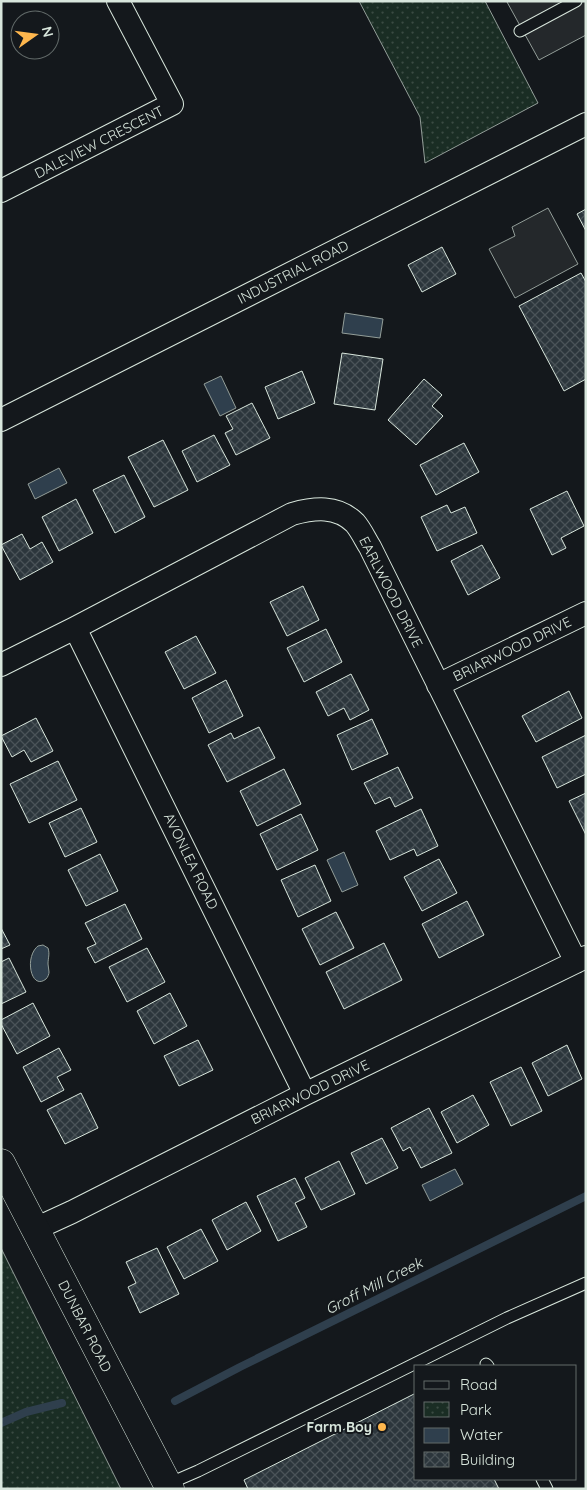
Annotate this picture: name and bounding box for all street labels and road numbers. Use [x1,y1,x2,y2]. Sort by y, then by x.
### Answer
street label: DALEVIEW CRESCENT [31,102,167,182]
street label: INDUSTRIAL ROAD [234,236,352,308]
street label: EARLWOOD DRIVE [355,533,427,651]
street label: BRIARWOOD DRIVE [450,613,574,685]
street label: AVONLEA ROAD [160,810,222,912]
street label: BRIARWOOD DRIVE [248,1056,372,1128]
street label: DUNBAR ROAD [54,1277,116,1375]

